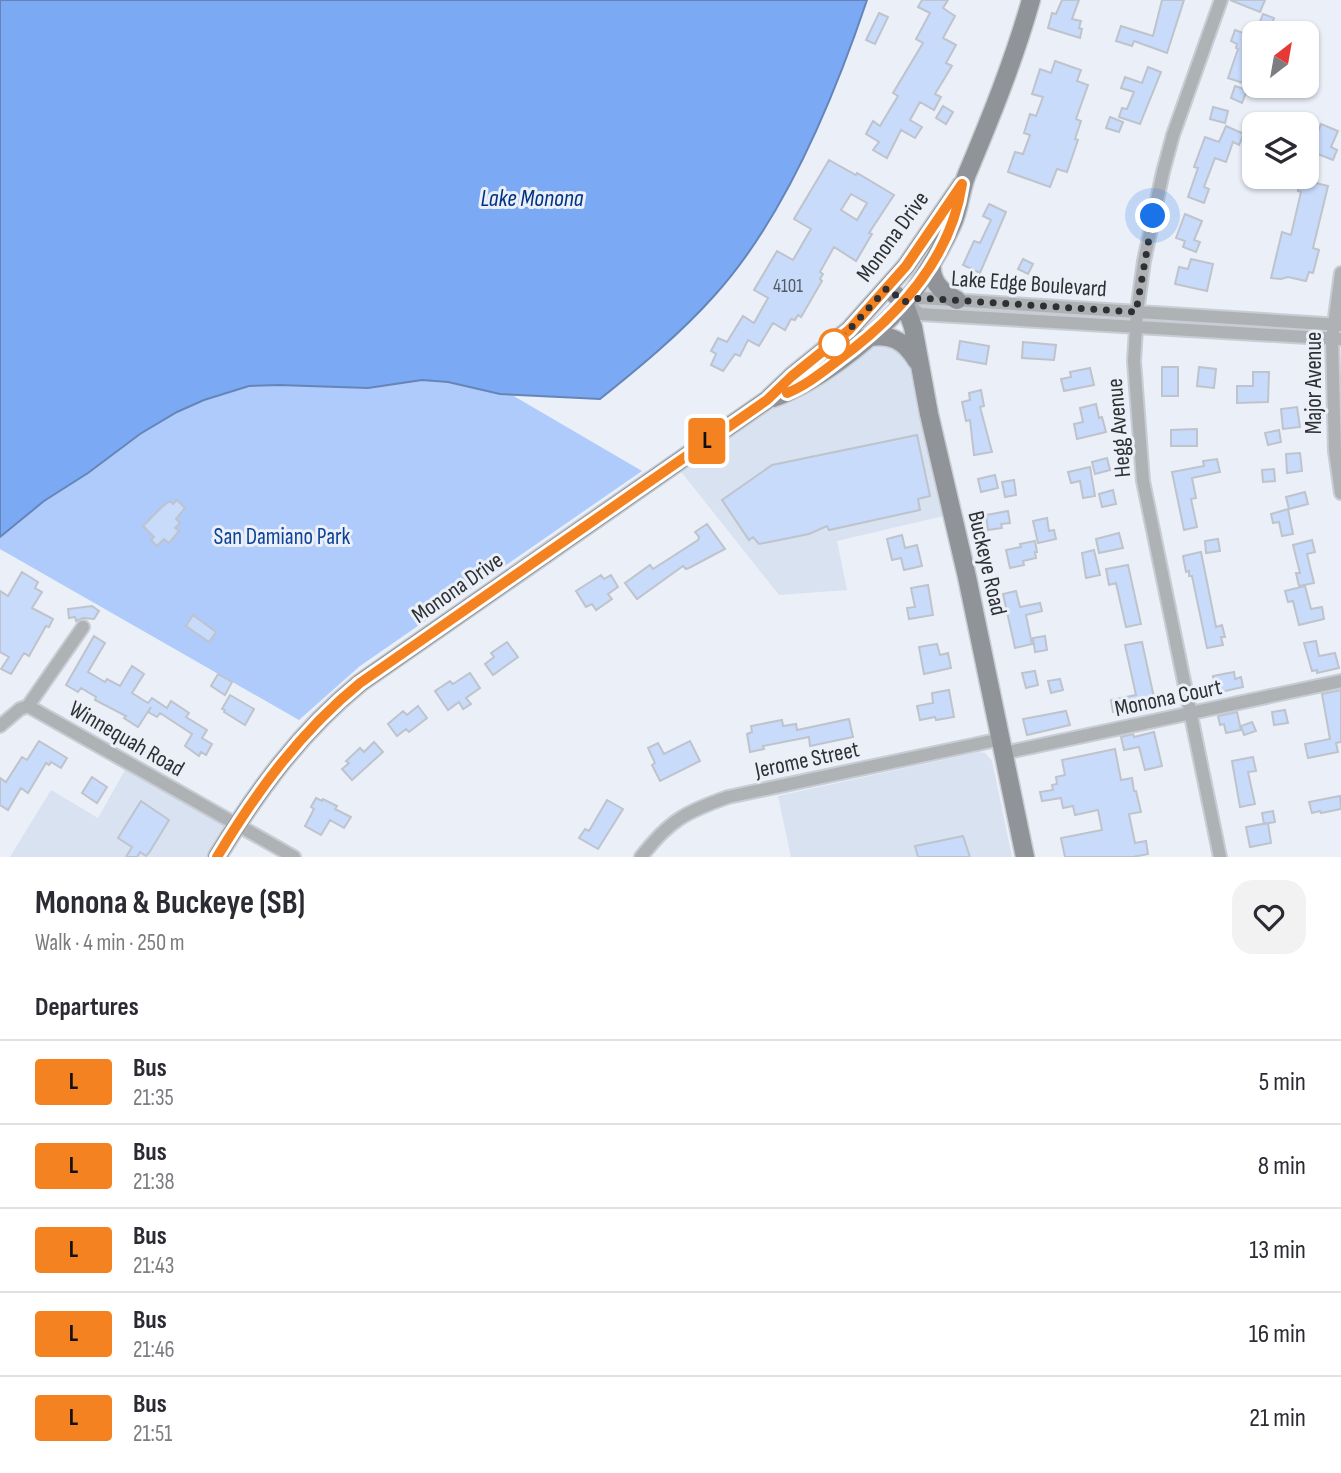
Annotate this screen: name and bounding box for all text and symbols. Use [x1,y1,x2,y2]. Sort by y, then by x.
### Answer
north arrow [1242,21,1320,98]
map controls [1242,21,1319,189]
button: layers [1242,112,1319,189]
water label: Lake Monona [480,184,584,213]
street label: Monona Drive [851,186,935,287]
your location [1135,198,1170,233]
street label: Lake Edge Boulevard [950,265,1108,303]
house number: 4101 [773,275,803,298]
unlabelled marker [819,329,849,359]
street label: Major Avenue [1300,332,1328,434]
street label: Hegg Avenue [1101,377,1137,479]
line badge: L [684,418,730,464]
text: L [702,426,712,455]
street label: Buckeye Road [961,508,1013,618]
park label: San Damiano Park [214,523,351,551]
street label: Monona Drive [406,546,509,629]
street label: Monona Court [1112,673,1224,723]
street label: Winnequah Road [64,695,189,783]
street label: Jerome Street [752,735,862,785]
button: heart [1232,880,1306,954]
text: Monona & Buckeye (SB) [35,883,305,923]
text: Walk · 4 min · 250 m [35,929,185,957]
text: Departures [35,992,139,1023]
text: Bus [133,1053,167,1084]
text: L [69,1067,78,1096]
text: 5 min [1259,1067,1306,1098]
text: 21:35 [133,1084,174,1112]
text: Bus [133,1137,167,1168]
text: L [69,1151,78,1180]
text: 8 min [1258,1151,1306,1182]
text: 21:38 [133,1168,175,1196]
text: Bus [133,1221,167,1252]
text: L [69,1235,78,1264]
text: 13 min [1249,1235,1306,1266]
text: 21:43 [133,1252,174,1280]
text: Bus [133,1305,167,1336]
text: L [69,1319,78,1348]
text: 16 min [1249,1319,1306,1350]
text: 21:46 [133,1336,175,1364]
text: Bus [133,1389,167,1420]
text: L [69,1403,78,1432]
text: 21 min [1249,1403,1306,1434]
text: 21:51 [133,1420,172,1448]

